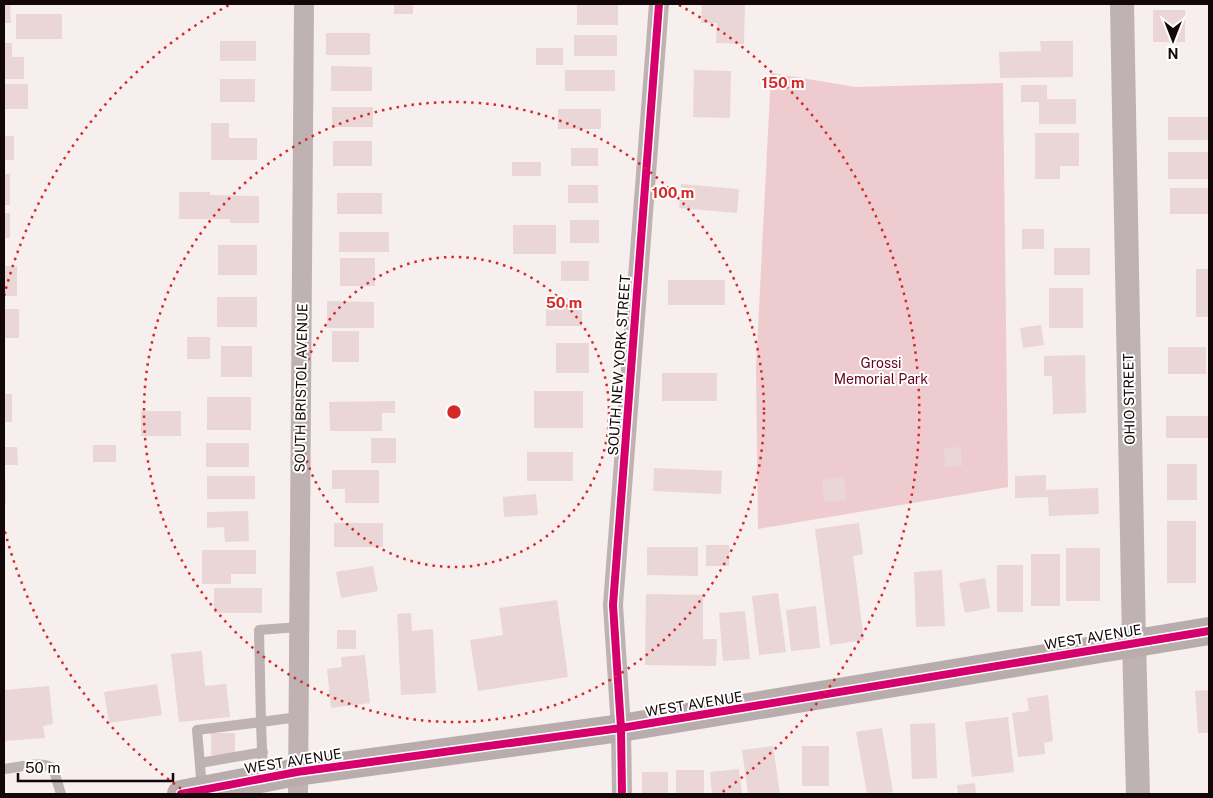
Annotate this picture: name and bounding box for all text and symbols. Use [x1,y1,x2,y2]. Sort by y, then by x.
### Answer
north arrow [1148,15,1198,65]
text: N [1168,45,1178,61]
text: 150 m [761,74,805,91]
text: 100 m [652,184,694,201]
street label: SOUTH NEW YORK STREET [605,274,633,456]
text: 50 m [546,294,582,311]
street label: SOUTH BRISTOL AVENUE [292,303,310,473]
street label: OHIO STREET [1120,353,1138,445]
park label: Grossi Memorial Park [834,355,928,387]
centre of rings [445,403,463,421]
street label: WEST AVENUE [1043,621,1143,653]
street label: WEST AVENUE [644,688,744,720]
street label: WEST AVENUE [243,745,343,777]
scale bar [18,750,172,782]
text: 50 m [25,759,60,776]

